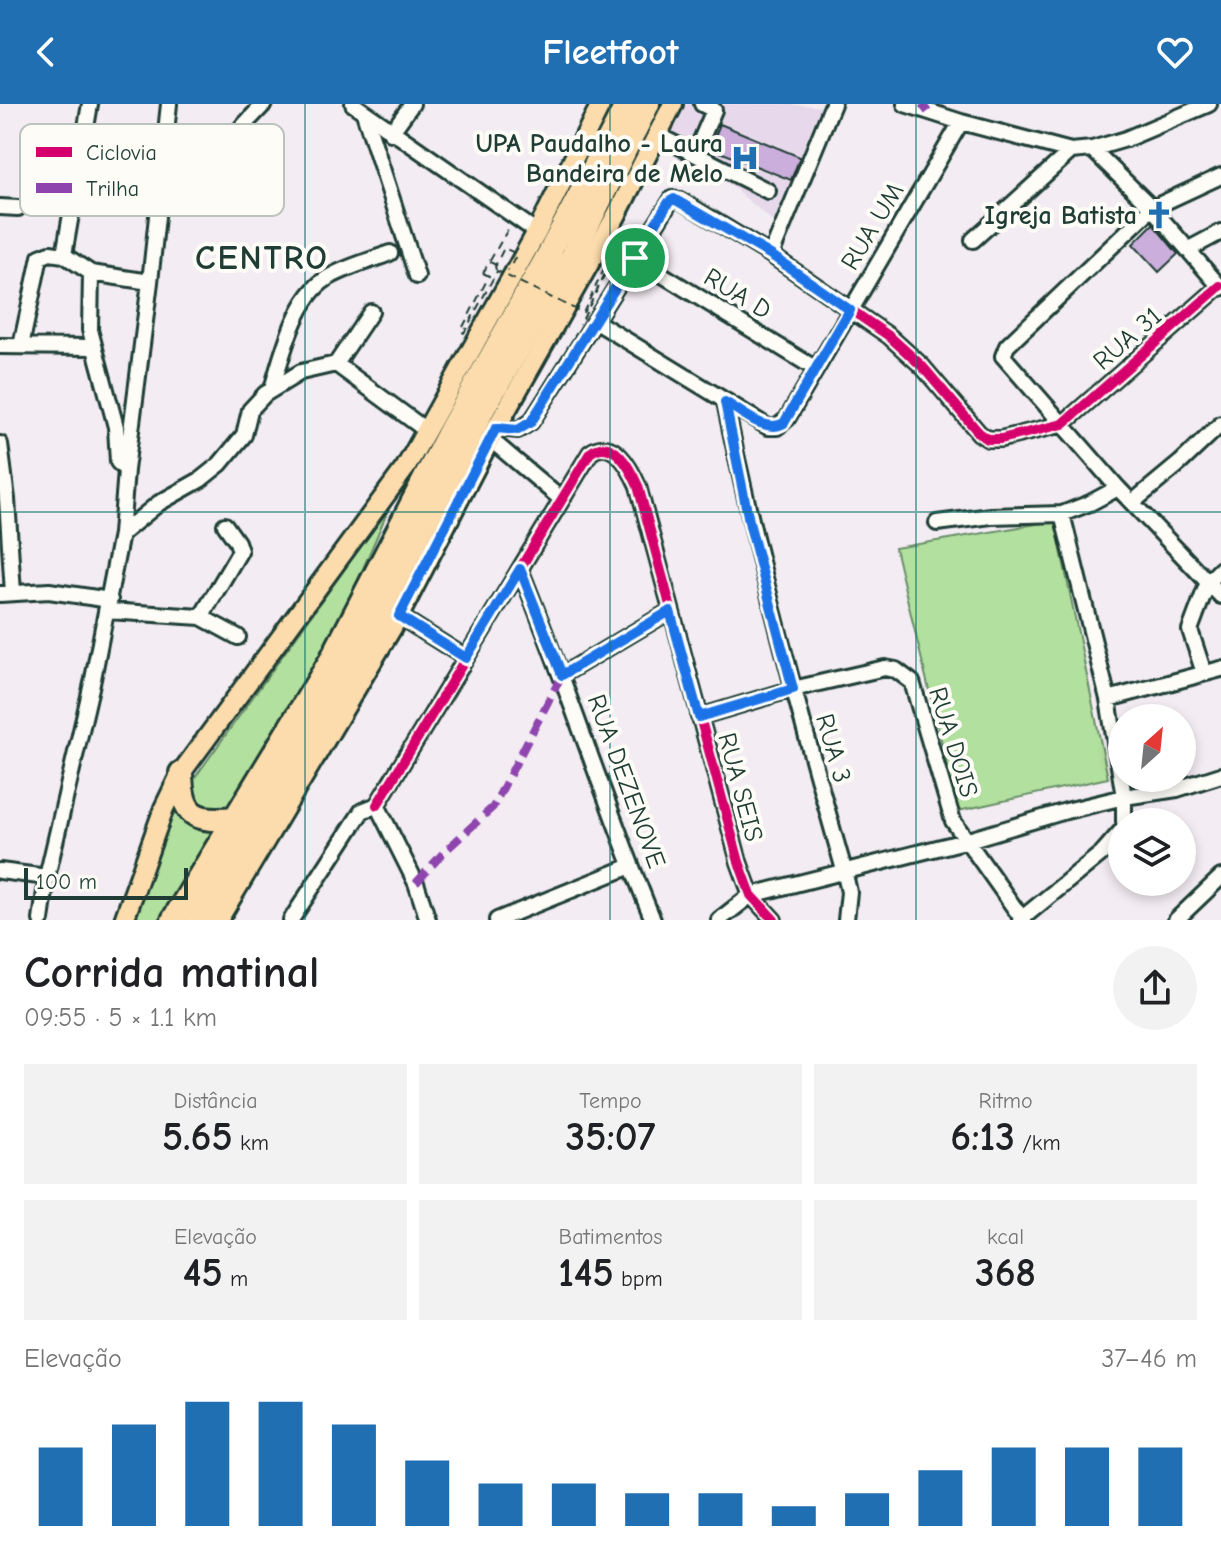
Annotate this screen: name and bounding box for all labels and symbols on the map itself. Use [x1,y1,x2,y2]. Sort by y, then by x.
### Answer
legend [20,124,284,216]
place label: UPA Paudalho - Laura Bandeira de Melo [475,129,723,189]
text: Ciclovia [86,140,157,166]
hospital icon: UPA Paudalho - Laura Bandeira de Melo [730,143,760,173]
text: Trilha [86,176,139,202]
street label: RUA UM [835,177,911,276]
church icon: Igreja Batista [1144,200,1174,230]
place label: Igreja Batista [984,201,1137,231]
pin [601,224,669,292]
district label: CENTRO [195,238,329,278]
street label: RUA D [698,262,777,326]
street label: RUA 31 [1088,301,1168,376]
street label: RUA DOIS [922,684,984,801]
street label: RUA DEZENOVE [581,690,671,872]
north arrow [1108,704,1196,792]
street label: RUA 3 [809,710,857,786]
street label: RUA SEIS [711,730,769,845]
scale bar [24,864,188,900]

